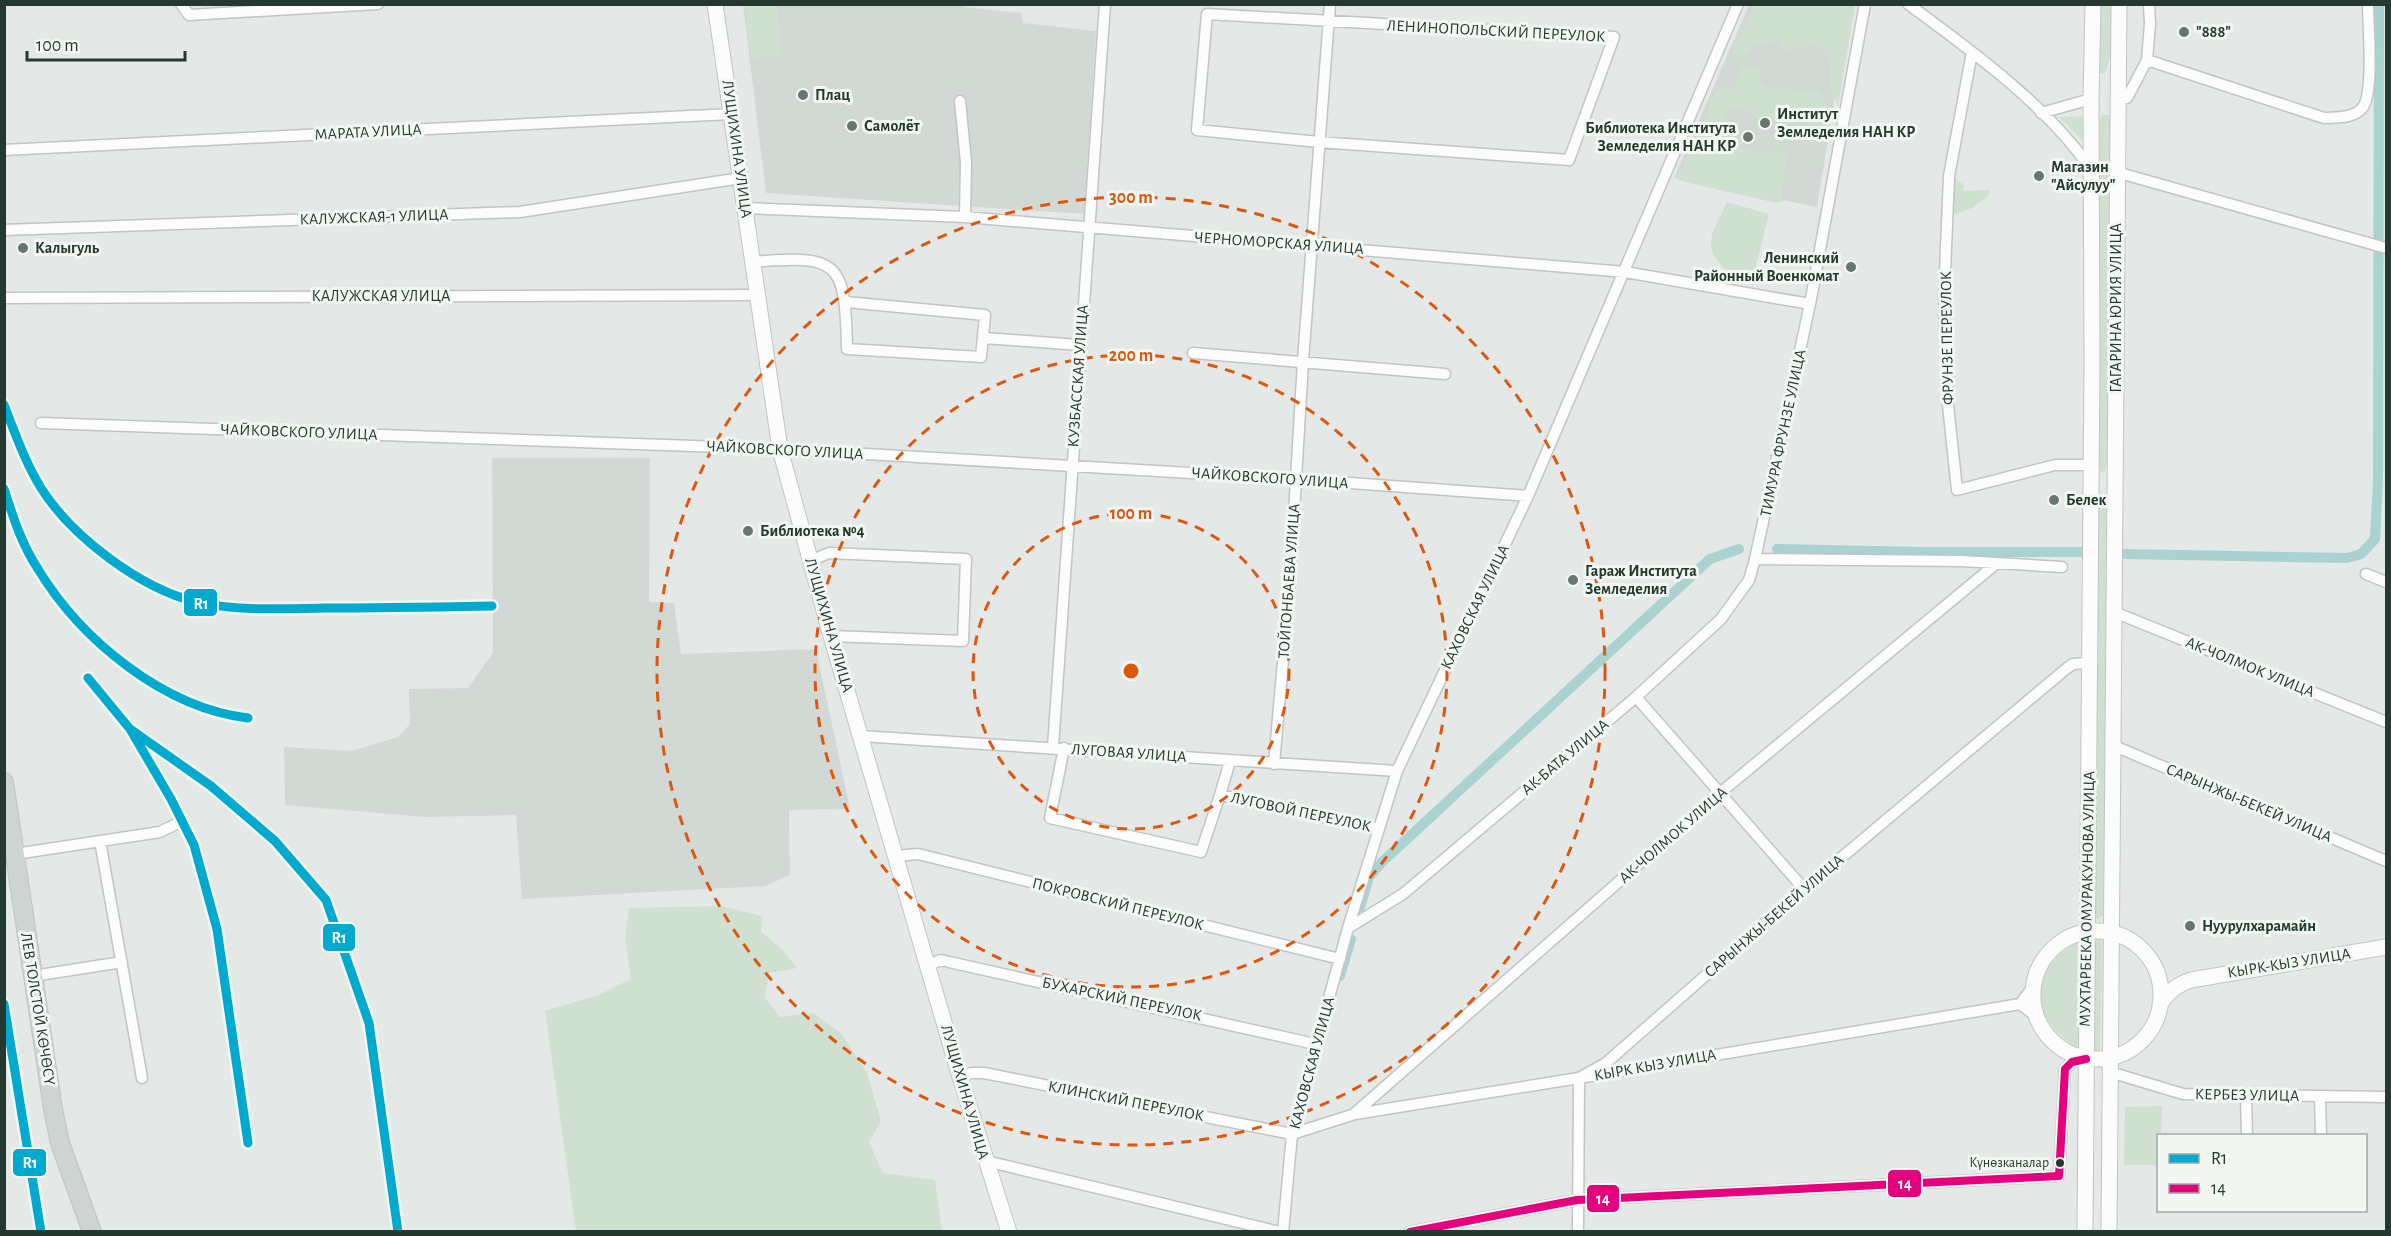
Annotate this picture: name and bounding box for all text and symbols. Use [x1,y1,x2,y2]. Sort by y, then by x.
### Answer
street label: ЛЕНИНОПОЛЬСКИЙ ПЕРЕУЛОК [1386,16,1606,45]
scale bar [27,24,184,62]
place label: "888" [2196,24,2231,40]
marker: "888" [2177,25,2191,39]
text: 100 m [36,37,79,55]
street label: ЛУЩИХИНА УЛИЦА [719,79,755,220]
place label: Плац [815,87,850,103]
marker: Плац [796,88,810,102]
place label: Институт Земледелия НАН КР [1777,106,1915,140]
marker: Институт Земледелия НАН КР [1758,116,1772,130]
place label: Самолёт [864,118,921,134]
marker: Самолёт [845,119,859,133]
place label: Библиотека Института Земледелия НАН КР [1585,120,1736,154]
street label: МАРАТА УЛИЦА [314,121,423,143]
marker: Библиотека Института Земледелия НАН КР [1741,130,1755,144]
place label: Магазин "Айсулуу" [2051,159,2116,194]
marker: Магазин "Айсулуу" [2032,169,2046,183]
text: 300 m [1109,189,1153,207]
street label: КАЛУЖСКАЯ-1 УЛИЦА [299,206,449,228]
street label: ГАГАРИНА ЮРИЯ УЛИЦА [2108,223,2124,393]
street label: ЧЕРНОМОРСКАЯ УЛИЦА [1194,229,1365,257]
place label: Калыгуль [35,240,100,257]
marker: Калыгуль [16,241,30,255]
place label: Ленинский Районный Военкомат [1694,250,1840,284]
marker: Ленинский Районный Военкомат [1844,260,1858,274]
street label: ФРУНЗЕ ПЕРЕУЛОК [1938,271,1956,405]
street label: КАЛУЖСКАЯ УЛИЦА [312,288,451,304]
street label: КУЗБАССКАЯ УЛИЦА [1065,304,1091,448]
text: 200 m [1109,347,1153,365]
street label: ТИМУРА ФРУНЗЕ УЛИЦА [1757,347,1809,518]
street label: ЧАЙКОВСКОГО УЛИЦА [220,420,378,443]
street label: ЧАЙКОВСКОГО УЛИЦА [706,437,865,462]
street label: ЧАЙКОВСКОГО УЛИЦА [1191,464,1350,492]
place label: Белек [2066,492,2107,508]
marker: Белек [2047,493,2061,507]
street label: ТОЙГОНБАЕВА УЛИЦА [1275,502,1302,659]
text: 100 m [1110,505,1152,523]
place label: Библиотека №4 [760,523,865,539]
marker: Библиотека №4 [741,524,755,538]
street label: КАХОВСКАЯ УЛИЦА [1438,542,1512,672]
street label: ЛУЩИХИНА УЛИЦА [802,556,856,695]
place label: Гараж Института Земледелия [1585,563,1697,597]
marker: Гараж Института Земледелия [1566,573,1580,587]
line badge: R1 [183,588,218,617]
text: R1 [193,596,209,612]
street label: АК-ЧОЛМОК УЛИЦА [2183,634,2317,700]
centre of rings [1121,661,1141,681]
street label: АК-БАТА УЛИЦА [1518,716,1612,798]
street label: ЛУГОВАЯ УЛИЦА [1071,741,1188,765]
street label: САРЫНЖЫ-БЕКЕЙ УЛИЦА [2164,760,2335,845]
street label: МУХТАРБЕКА ОМУРАКУНОВА УЛИЦА [2077,770,2097,1027]
street label: АК-ЧОЛМОК УЛИЦА [1616,783,1731,886]
street label: ЛУГОВОЙ ПЕРЕУЛОК [1229,788,1373,835]
street label: САРЫНЖЫ-БЕКЕЙ УЛИЦА [1701,850,1847,981]
street label: ПОКРОВСКИЙ ПЕРЕУЛОК [1031,874,1206,933]
place label: Нуурулхарамайн [2202,918,2316,935]
marker: Нуурулхарамайн [2183,919,2197,933]
line badge: R1 [322,923,356,952]
text: R1 [331,930,347,946]
street label: ЛЕВ ТОЛСТОЙ КӨЧӨСҮ [18,931,59,1087]
street label: КЫРК-КЫЗ УЛИЦА [2226,945,2352,981]
street label: БУХАРСКИЙ ПЕРЕУЛОК [1041,973,1203,1024]
street label: КАХОВСКАЯ УЛИЦА [1287,994,1338,1131]
street label: ЛУЩИХИНА УЛИЦА [938,1023,992,1162]
street label: КЫРК КЫЗ УЛИЦА [1593,1046,1718,1084]
street label: КЛИНСКИЙ ПЕРЕУЛОК [1047,1077,1206,1124]
street label: КЕРБЕЗ УЛИЦА [2195,1086,2300,1104]
legend [2157,1134,2367,1212]
line badge: R1 [12,1148,47,1177]
text: R1 [2211,1150,2227,1168]
text: R1 [22,1155,38,1171]
place label: Күнөзканалар [1969,1156,2049,1170]
marker: Күнөзканалар [2054,1157,2066,1169]
line badge: 14 [1887,1169,1922,1198]
text: 14 [1898,1176,1912,1192]
text: 14 [2211,1180,2226,1198]
line badge: 14 [1586,1184,1620,1213]
text: 14 [1596,1191,1610,1207]

